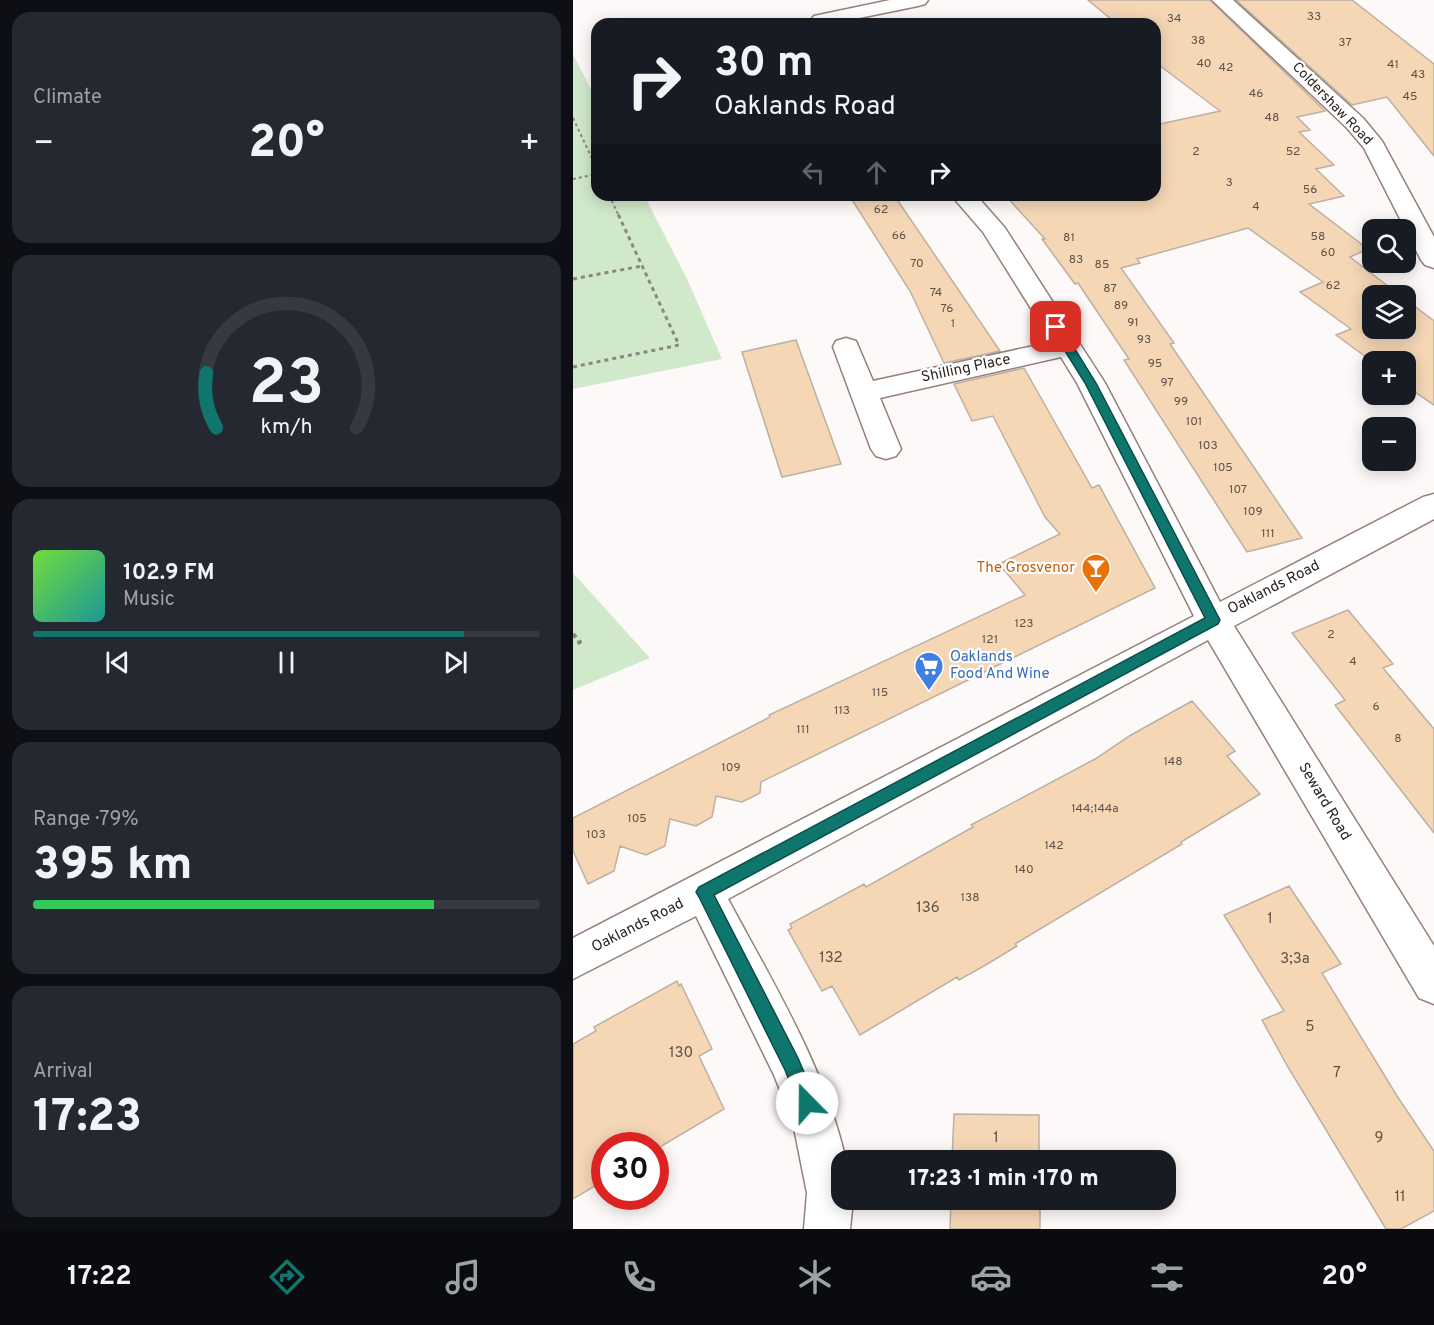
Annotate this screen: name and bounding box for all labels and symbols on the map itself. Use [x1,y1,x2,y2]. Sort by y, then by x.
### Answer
house number: 33 [1307,9,1321,25]
house number: 34 [1167,11,1181,27]
house number: 38 [1191,33,1205,49]
house number: 37 [1338,35,1352,51]
house number: 40 [1196,56,1212,72]
house number: 41 [1387,57,1399,73]
street label: Coldershaw Road [1288,59,1376,149]
house number: 42 [1219,60,1233,76]
house number: 43 [1411,67,1425,83]
house number: 46 [1249,86,1263,102]
house number: 45 [1403,89,1417,105]
house number: 48 [1265,110,1279,126]
house number: 2 [1192,144,1200,160]
house number: 52 [1286,144,1300,160]
house number: 3 [1225,175,1233,191]
house number: 56 [1303,182,1317,198]
house number: 4 [1252,199,1260,215]
house number: 62 [874,202,888,218]
house number: 66 [892,228,906,244]
house number: 58 [1311,229,1325,245]
house number: 81 [1063,230,1075,246]
house number: 60 [1321,245,1335,261]
house number: 83 [1069,252,1083,268]
house number: 70 [910,256,924,272]
house number: 85 [1095,257,1109,273]
house number: 62 [1326,278,1340,294]
house number: 87 [1103,281,1117,297]
house number: 74 [930,285,942,301]
house number: 89 [1114,298,1128,314]
house number: 76 [941,301,953,317]
pin [1030,301,1081,352]
house number: 91 [1127,315,1139,331]
house number: 1 [951,316,955,332]
house number: 93 [1137,332,1151,348]
street label: Shilling Place [920,350,1012,388]
house number: 95 [1148,356,1162,372]
house number: 97 [1160,375,1174,391]
house number: 99 [1174,394,1188,410]
house number: 101 [1186,414,1202,430]
house number: 103 [1198,438,1218,454]
house number: 105 [1213,460,1233,476]
house number: 107 [1229,482,1247,498]
house number: 109 [1243,504,1263,520]
house number: 111 [1261,526,1275,542]
bar icon: The Grosvenor [1080,552,1112,594]
street label: Oaklands Road [1225,557,1323,619]
place label: The Grosvenor [977,559,1075,578]
house number: 123 [1014,616,1034,632]
house number: 2 [1327,627,1335,643]
house number: 121 [982,632,998,648]
place label: Oaklands Food And Wine [950,648,1049,684]
supermarket icon: Oaklands Food And Wine [913,650,945,692]
house number: 4 [1349,654,1357,670]
house number: 115 [872,685,888,701]
house number: 6 [1372,699,1380,715]
house number: 113 [834,703,850,719]
house number: 111 [796,722,810,738]
house number: 8 [1394,731,1402,747]
house number: 148 [1163,754,1183,770]
house number: 109 [721,760,741,776]
street label: Seward Road [1293,760,1355,844]
house number: 144;144a [1071,801,1119,817]
house number: 105 [627,811,647,827]
house number: 103 [586,827,606,843]
house number: 142 [1044,838,1064,854]
house number: 140 [1014,862,1034,878]
house number: 138 [960,890,980,906]
street label: Oaklands Road [589,895,687,957]
house number: 136 [916,899,940,918]
house number: 1 [1267,910,1273,929]
house number: 132 [819,949,843,968]
house number: 3;3a [1280,950,1310,969]
house number: 5 [1305,1018,1315,1037]
house number: 130 [669,1044,693,1063]
house number: 7 [1333,1064,1341,1083]
position arrow [775,1071,839,1135]
house number: 1 [993,1129,999,1148]
house number: 9 [1375,1129,1383,1148]
speed limit sign: 30 [591,1132,669,1210]
house number: 11 [1394,1188,1406,1207]

